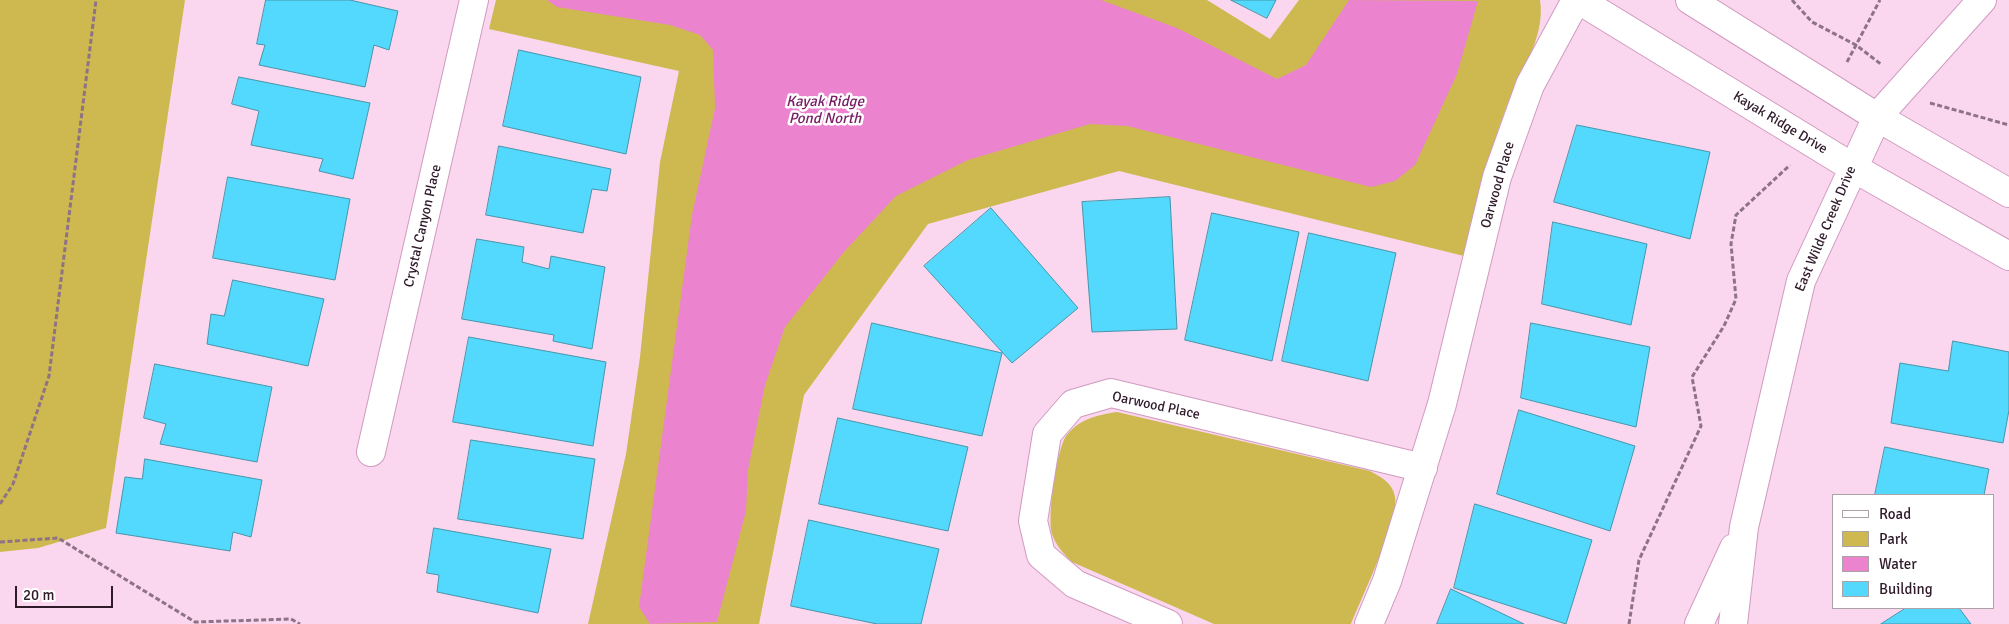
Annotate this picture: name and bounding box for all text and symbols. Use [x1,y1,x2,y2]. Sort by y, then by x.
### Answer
street label: Kayak Ridge Drive [1730,88,1830,158]
water label: Kayak Ridge Pond North [786,93,864,128]
street label: Oarwood Place [1478,140,1518,230]
street label: Crystal Canyon Place [401,163,445,289]
street label: East Wilde Creek Drive [1792,164,1860,294]
street label: Oarwood Place [1111,389,1201,423]
legend [1832,494,1994,609]
text: Road [1879,505,1911,523]
text: Park [1879,530,1908,548]
text: Water [1879,555,1917,573]
scale bar [18,576,115,608]
text: Building [1879,580,1933,598]
text: 20 m [23,586,54,604]

